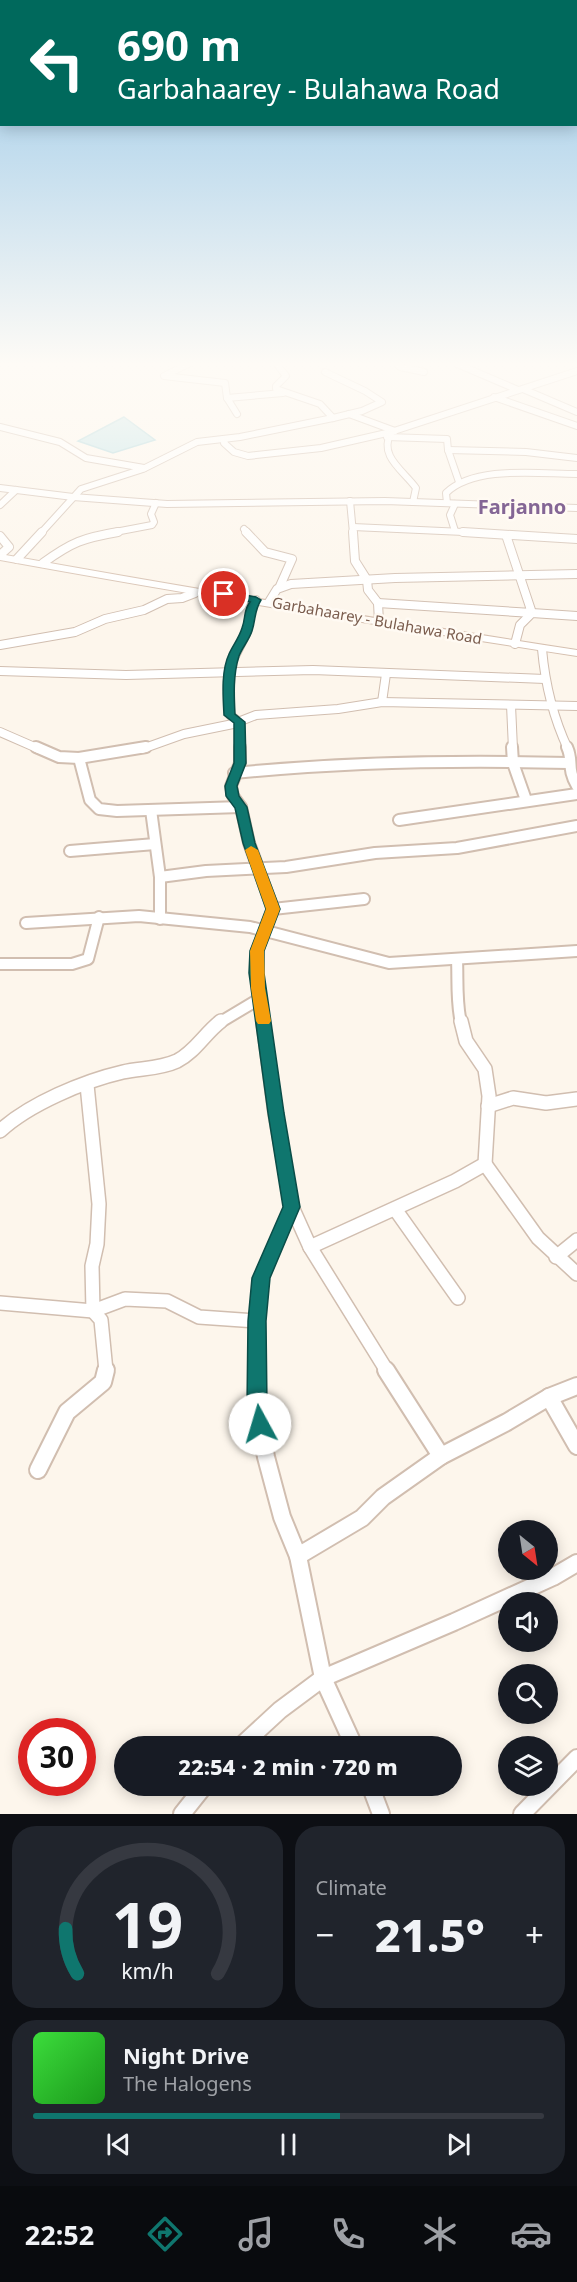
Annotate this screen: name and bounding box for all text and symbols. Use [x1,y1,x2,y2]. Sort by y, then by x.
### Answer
text: 690 m [117,16,241,73]
icon: left [18,24,96,102]
text: Garbahaarey - Bulahawa Road [117,70,500,107]
district label: Farjanno [478,493,566,520]
pin [198,568,249,619]
icon: arrive [207,577,240,610]
street label: Garbahaarey - Bulahawa Road [271,592,484,648]
position arrow [228,1392,292,1456]
north arrow [498,1520,558,1580]
map controls [498,1520,558,1796]
button: sound [498,1592,558,1652]
button: search [498,1664,558,1724]
speed limit sign: 30 [18,1718,96,1796]
button: layers [498,1736,558,1796]
text: 22:54 · 2 min · 720 m [178,1751,398,1781]
text: Climate [316,1874,387,1901]
text: 19 [112,1881,183,1966]
text: 21.5° [375,1904,485,1965]
text: − [316,1912,334,1957]
text: + [525,1912,544,1957]
text: km/h [121,1956,174,1985]
text: Night Drive [123,2040,249,2070]
text: The Halogens [123,2070,252,2097]
icon: previous [102,2128,135,2161]
icon: pause [272,2128,305,2161]
icon: next [442,2128,475,2161]
icon: directions [144,2213,186,2255]
icon: music [235,2213,277,2255]
icon: phone [327,2213,369,2255]
icon: climate [419,2213,461,2255]
icon: car [510,2213,552,2255]
text: 22:52 [25,2216,94,2253]

